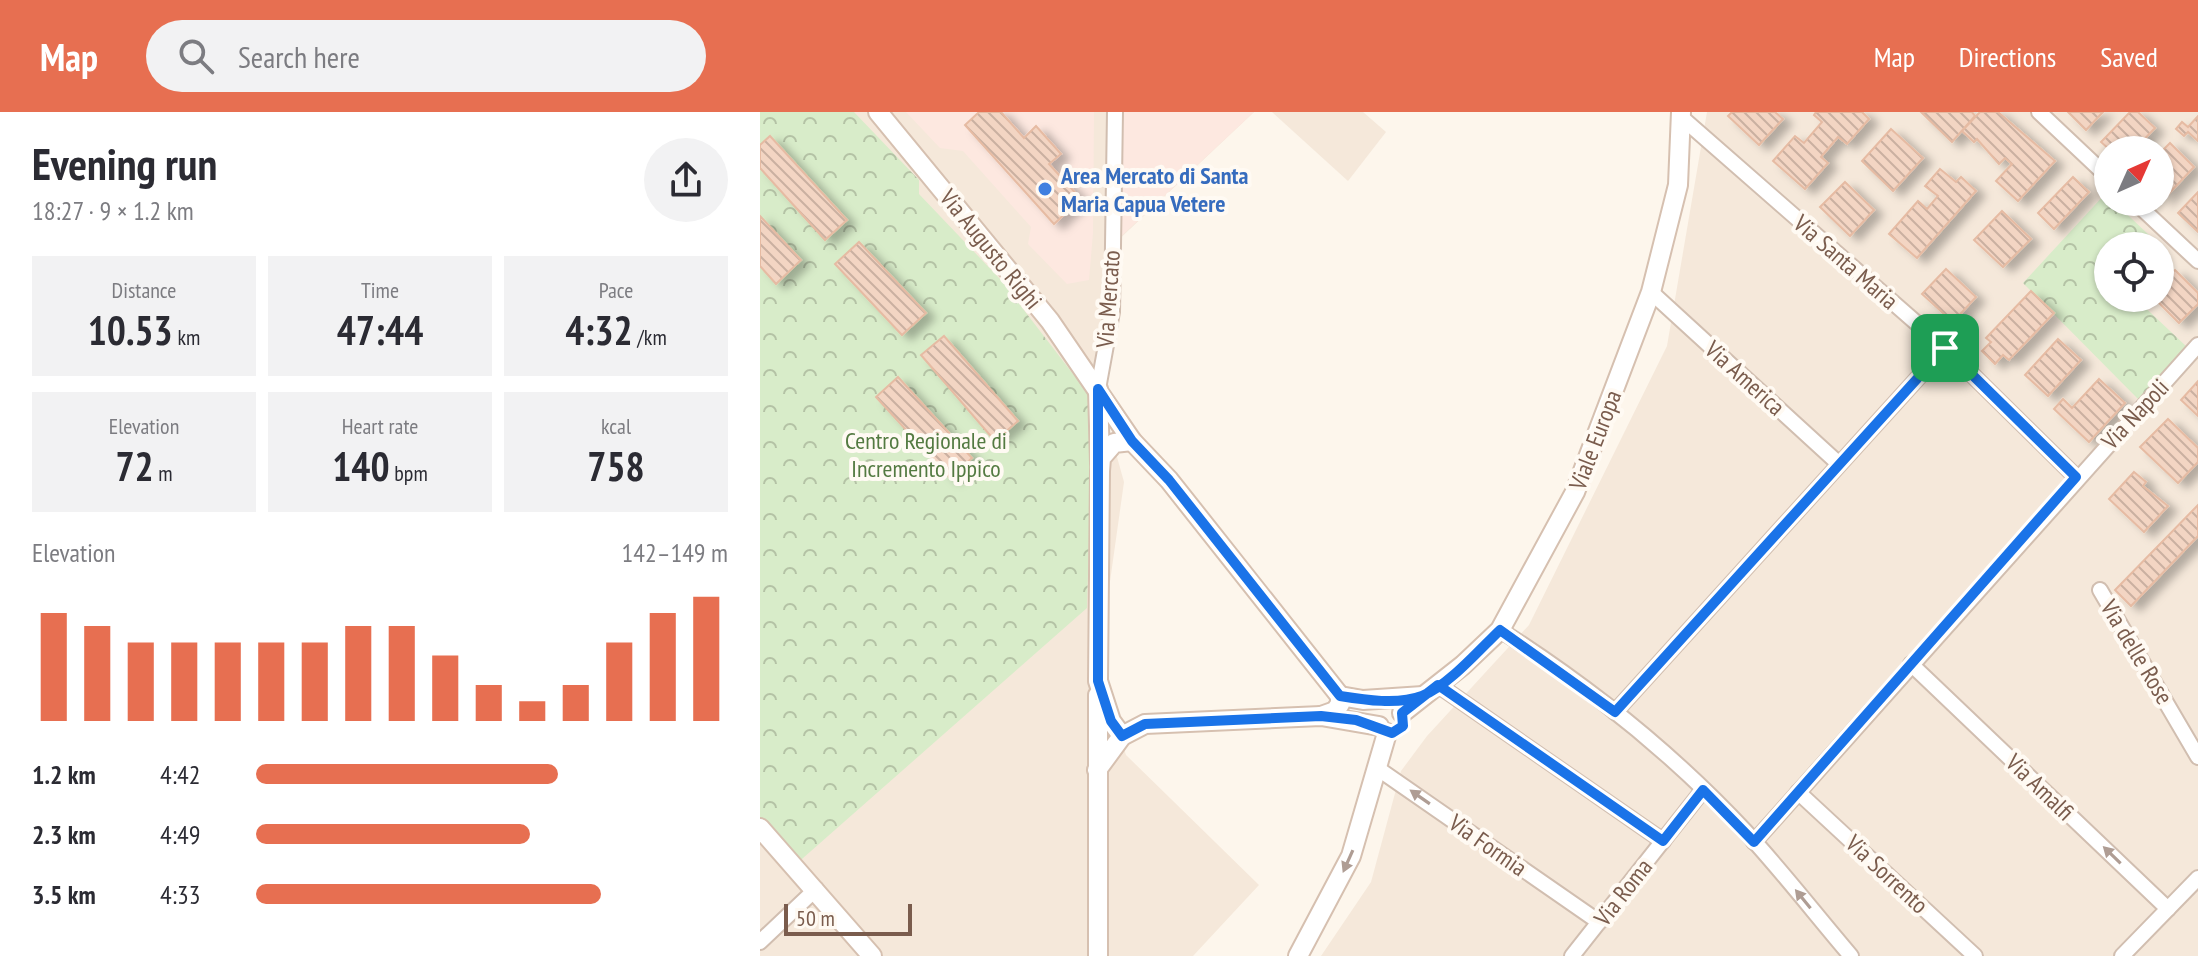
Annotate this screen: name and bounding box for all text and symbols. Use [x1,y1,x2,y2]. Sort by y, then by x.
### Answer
search box [146,20,706,92]
text: Map [40,32,98,81]
icon: search [174,34,218,78]
text: Search here [238,37,360,76]
text: Map [1874,38,1915,75]
text: Directions [1959,38,2056,75]
text: Saved [2100,38,2158,75]
text: Evening run [32,135,217,192]
north arrow [2094,136,2174,216]
map controls [2094,136,2174,312]
button: share [644,138,728,222]
place label: Area Mercato di Santa Maria Capua Vetere [1060,160,1249,219]
marker: Area Mercato di Santa Maria Capua Vetere [1036,180,1054,198]
street label: Via Augusto Righi [932,182,1049,315]
text: 18:27 · 9 × 1.2 km [32,194,194,227]
street label: Via Santa Maria [1786,207,1905,316]
button: locate [2094,232,2174,312]
street label: Via Mercato [1089,249,1127,350]
text: Distance [112,276,176,304]
text: Time [361,276,399,304]
text: Pace [599,276,633,304]
text: 10.53 [88,304,173,356]
text: 47:44 [337,304,423,356]
text: 4:32 [565,304,633,356]
pin [1911,314,1979,382]
text: km [173,323,200,351]
text: /km [633,323,667,351]
icon: arrive [1923,326,1967,370]
street label: Via America [1698,333,1791,422]
street label: Via Napoli [2094,372,2175,456]
street label: Viale Europa [1561,386,1628,495]
text: Elevation [109,412,179,440]
text: Heart rate [342,412,418,440]
text: kcal [601,412,631,440]
park label: Centro Regionale di Incremento Ippico [845,425,1007,484]
text: 72 [115,440,154,492]
text: 140 [332,440,390,492]
text: 758 [587,440,645,492]
text: m [154,459,173,487]
text: bpm [390,459,428,487]
text: Elevation [32,536,115,569]
text: 142–149 m [622,536,728,569]
street label: Via delle Rose [2093,593,2180,710]
street label: Via Amalfi [1999,746,2081,827]
text: 1.2 km [32,758,96,791]
text: 4:42 [160,758,200,791]
one-way arrow [1410,790,1431,805]
street label: Via Formia [1442,806,1533,883]
text: 2.3 km [32,818,96,851]
text: 4:49 [160,818,200,851]
street label: Via Sorrento [1838,827,1935,920]
one-way arrow [2103,847,2122,865]
one-way arrow [1341,849,1355,873]
street label: Via Roma [1586,852,1659,933]
text: 3.5 km [32,878,96,911]
text: 4:33 [160,878,200,911]
one-way arrow [1795,889,1812,909]
scale bar [784,900,912,936]
text: 50 m [796,904,835,932]

